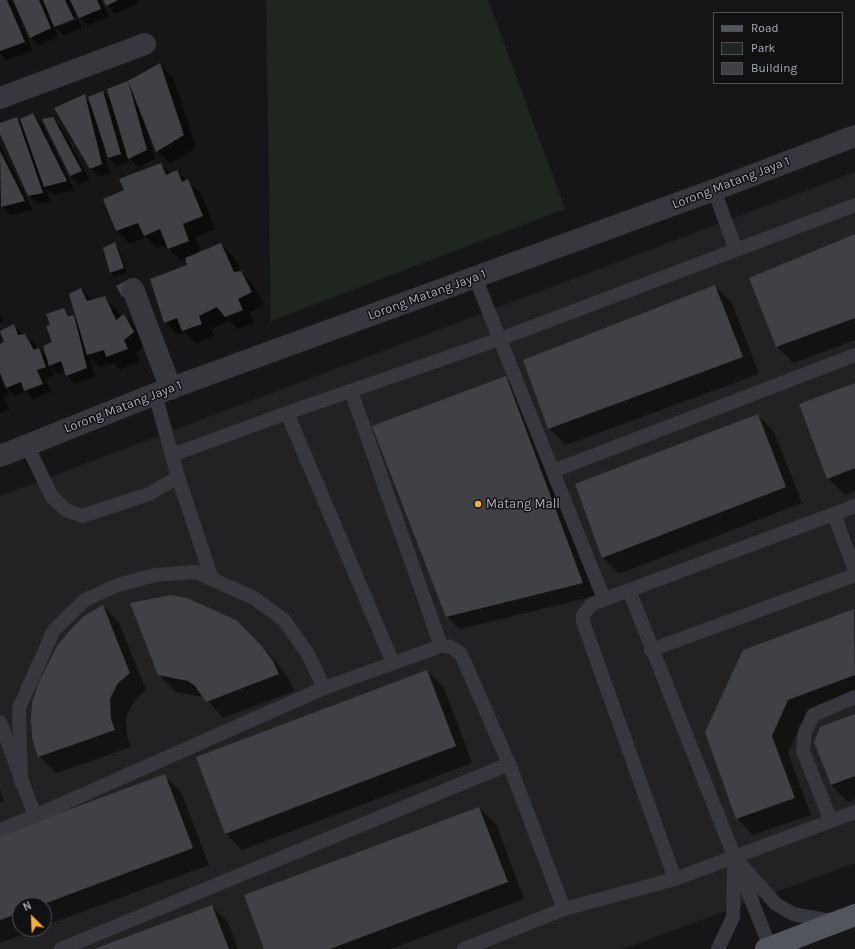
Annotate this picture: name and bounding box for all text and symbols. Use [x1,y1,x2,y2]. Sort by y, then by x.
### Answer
legend [713,12,843,84]
text: Road [751,21,779,35]
text: Park [751,41,775,55]
text: Building [751,61,797,75]
street label: Lorong Matang Jaya 1 [670,153,792,213]
street label: Lorong Matang Jaya 1 [366,266,488,324]
street label: Lorong Matang Jaya 1 [62,377,184,437]
place label: Matang Mall [486,496,560,512]
marker: Matang Mall [473,499,483,509]
north arrow [12,897,52,937]
text: N [21,899,34,914]

